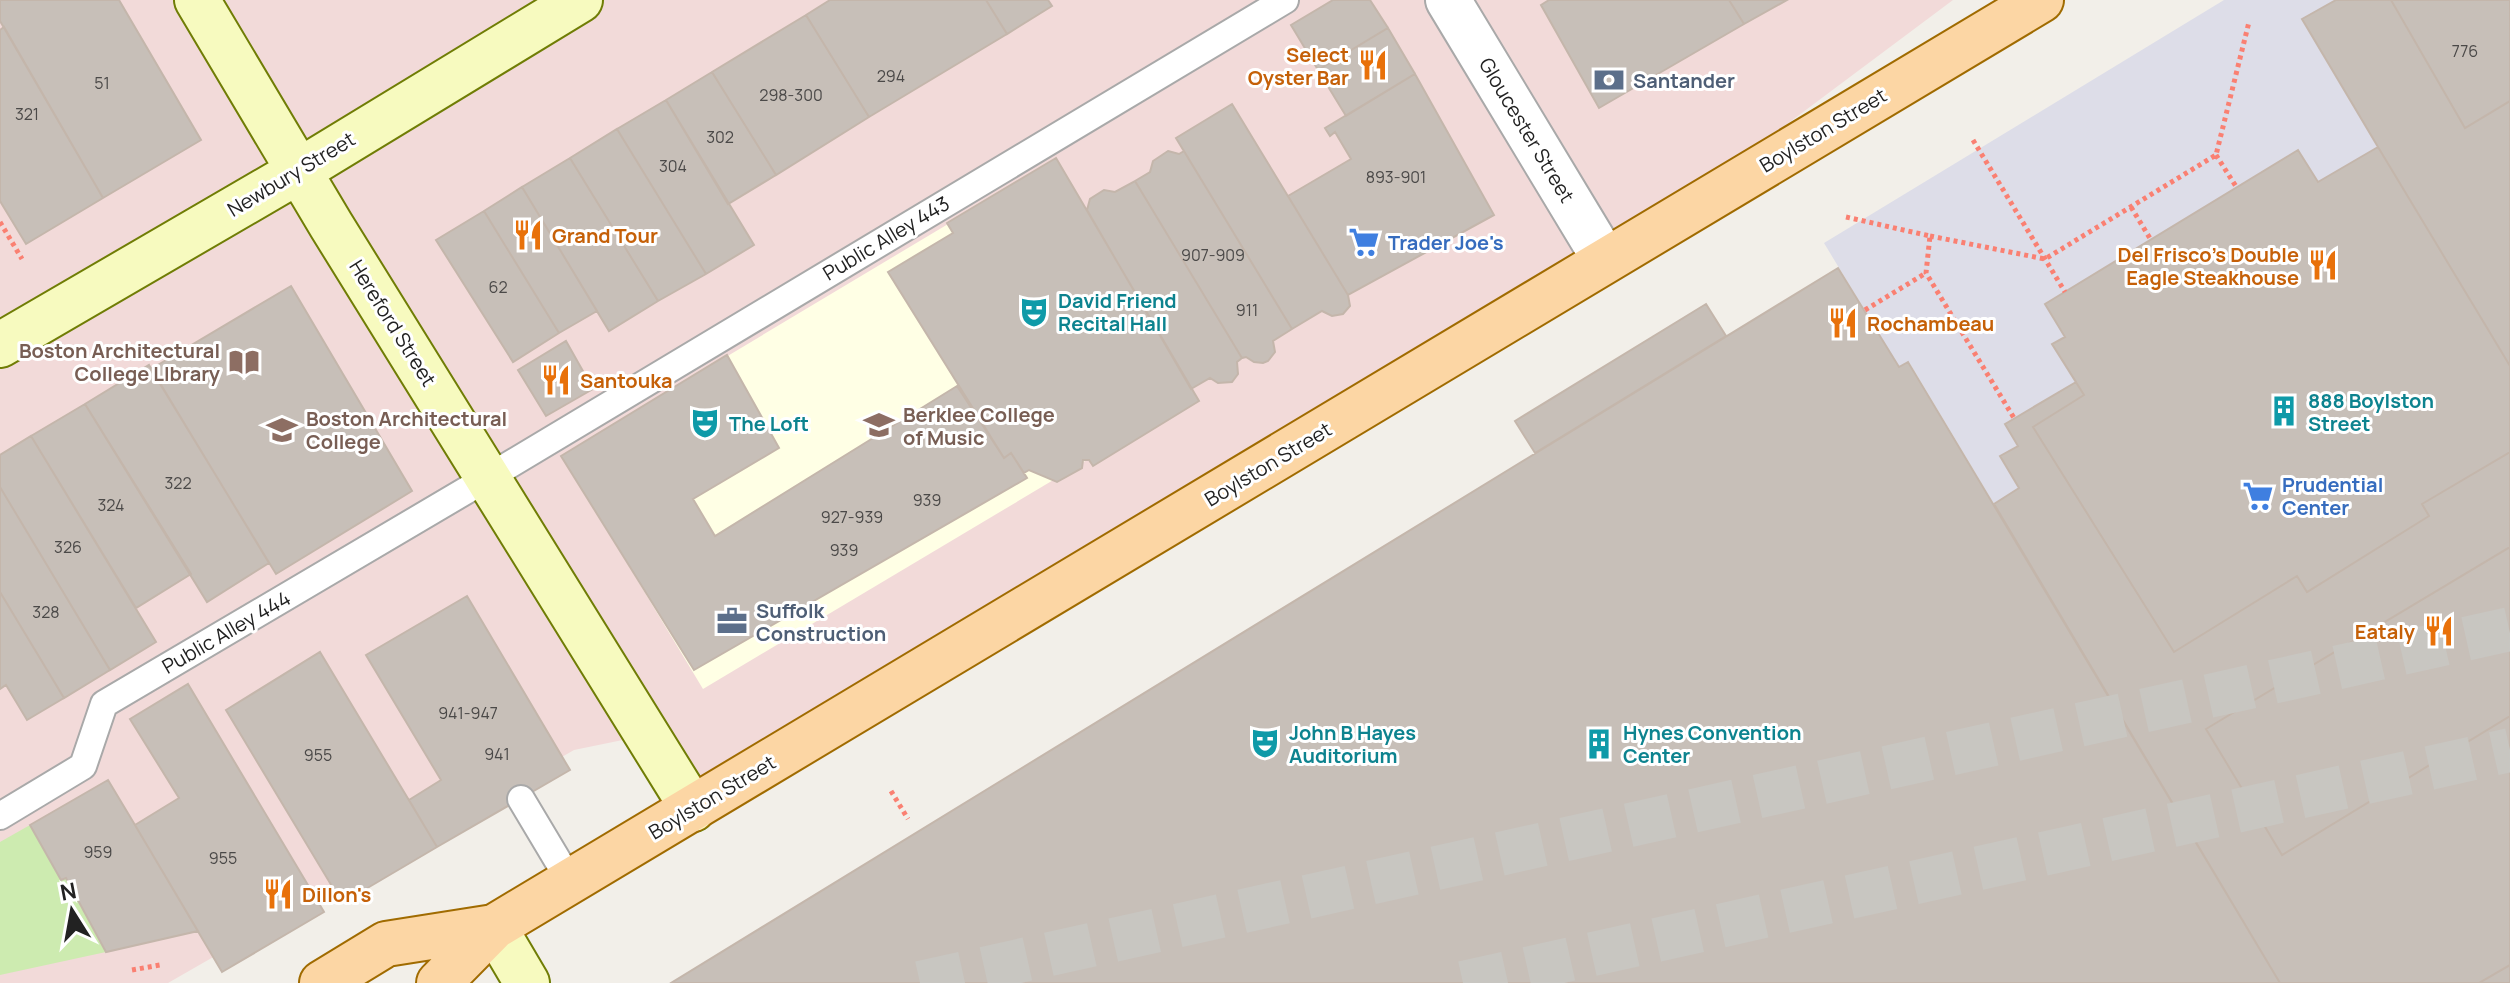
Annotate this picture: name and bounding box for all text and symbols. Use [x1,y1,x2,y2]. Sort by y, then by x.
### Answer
house number: 776 [2452,40,2478,62]
place label: Select Oyster Bar [1248,41,1349,91]
restaurant icon: Select Oyster Bar [1356,48,1390,82]
street label: Gloucester Street [1473,52,1581,208]
bank icon: Santander [1592,63,1626,97]
house number: 294 [877,65,905,87]
place label: Santander [1633,67,1735,94]
house number: 51 [94,72,110,94]
street label: Boylston Street [1755,81,1891,179]
house number: 298-300 [759,84,823,106]
house number: 321 [15,103,39,125]
street label: Newbury Street [222,125,360,223]
house number: 302 [706,126,734,148]
house number: 304 [659,155,687,177]
house number: 893-901 [1366,166,1426,188]
street label: Public Alley 443 [818,190,954,286]
restaurant icon: Grand Tour [511,218,545,252]
place label: Grand Tour [552,222,658,249]
supermarket icon: Trader Joe's [1347,225,1381,259]
place label: Trader Joe's [1388,229,1504,256]
place label: Del Frisco's Double Eagle Steakhouse [2118,241,2299,291]
house number: 907-909 [1181,244,1245,266]
restaurant icon: Del Frisco's Double Eagle Steakhouse [2306,248,2340,282]
street label: Hereford Street [343,255,443,391]
house number: 62 [488,276,508,298]
place label: David Friend Recital Hall [1058,287,1177,337]
theatre icon: David Friend Recital Hall [1017,295,1051,329]
house number: 911 [1236,299,1258,321]
restaurant icon: Rochambeau [1826,306,1860,340]
place label: Rochambeau [1867,310,1994,337]
place label: Boston Architectural College LIbrary [19,337,221,387]
library icon: Boston Architectural College LIbrary [227,345,261,379]
restaurant icon: Santouka [539,363,573,397]
place label: Santouka [580,367,672,394]
place label: 888 Boylston Street [2308,387,2434,437]
building icon: 888 Boylston Street [2267,394,2301,428]
place label: Berklee College of Music [903,401,1055,451]
place label: Boston Architectural College [306,405,507,455]
theatre icon: The Loft [688,406,722,440]
school or university icon: Berklee College of Music [862,408,896,442]
place label: The Loft [729,410,809,437]
school or university icon: Boston Architectural College [265,413,299,447]
street label: Boylston Street [1200,415,1336,513]
place label: Prudential Center [2282,471,2383,521]
house number: 322 [164,472,192,494]
supermarket icon: Prudential Center [2241,479,2275,513]
house number: 939 [913,489,941,511]
house number: 324 [97,494,125,516]
house number: 927-939 [821,506,883,528]
house number: 326 [54,536,82,558]
house number: 939 [830,539,858,561]
street label: Public Alley 444 [157,584,295,680]
place label: Suffolk Construction [756,597,886,647]
house number: 328 [32,601,60,623]
office icon: Suffolk Construction [715,604,749,638]
restaurant icon: Eataly [2422,614,2456,648]
place label: Eataly [2355,618,2416,645]
house number: 941-947 [438,702,498,724]
place label: John B Hayes Auditorium [1289,719,1416,769]
place label: Hynes Convention Center [1623,719,1802,769]
theatre icon: John B Hayes Auditorium [1248,726,1282,760]
building icon: Hynes Convention Center [1582,727,1616,761]
house number: 941 [484,743,510,765]
house number: 955 [304,744,332,766]
street label: Boylston Street [644,748,780,846]
house number: 959 [83,841,113,863]
house number: 955 [209,847,237,869]
north arrow [32,871,112,951]
text: N [58,875,79,908]
restaurant icon: Dillon's [261,877,295,911]
place label: Dillon's [302,881,372,908]

